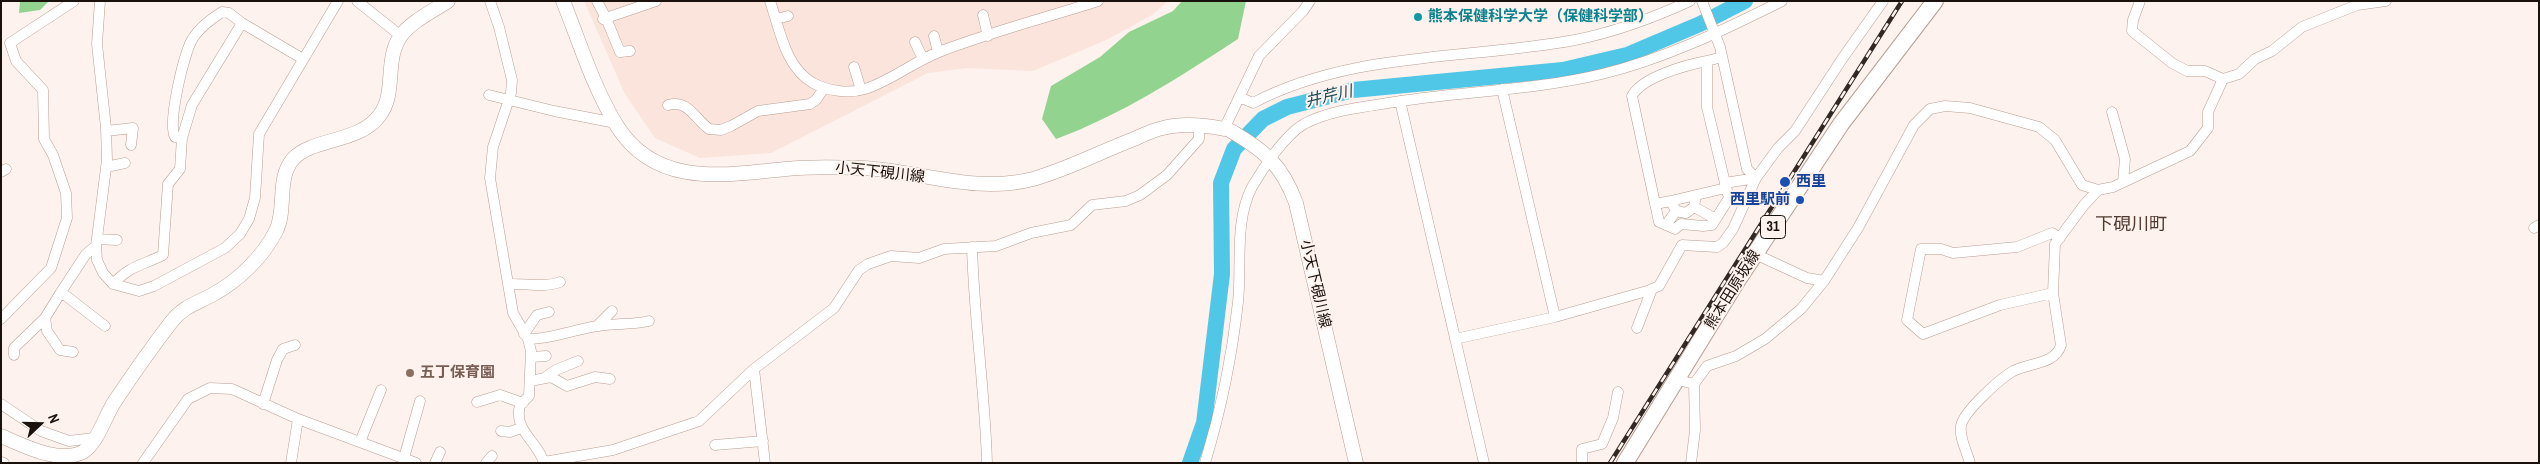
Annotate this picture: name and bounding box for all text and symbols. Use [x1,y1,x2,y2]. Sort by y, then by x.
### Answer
place label: 熊本保健科学大学（保健科学部） [1428,8,1653,26]
marker: 熊本保健科学大学（保健科学部） [1412,11,1424,23]
water label: 井芹川 [1303,82,1355,112]
street label: 小天下硯川線 [834,159,926,187]
place label: 西里 [1796,173,1826,191]
marker: 西里 [1778,175,1792,189]
place label: 西里駅前 [1730,191,1790,209]
marker: 西里駅前 [1794,194,1806,206]
district label: 下硯川町 [2095,214,2167,236]
road number: 31 [1760,216,1786,238]
street label: 小天下硯川線 [1296,238,1334,330]
street label: 熊本田原坂線 [1702,247,1764,333]
place label: 五丁保育園 [420,364,495,382]
marker: 五丁保育園 [404,367,416,379]
north arrow [15,399,65,449]
text: N [44,412,64,426]

